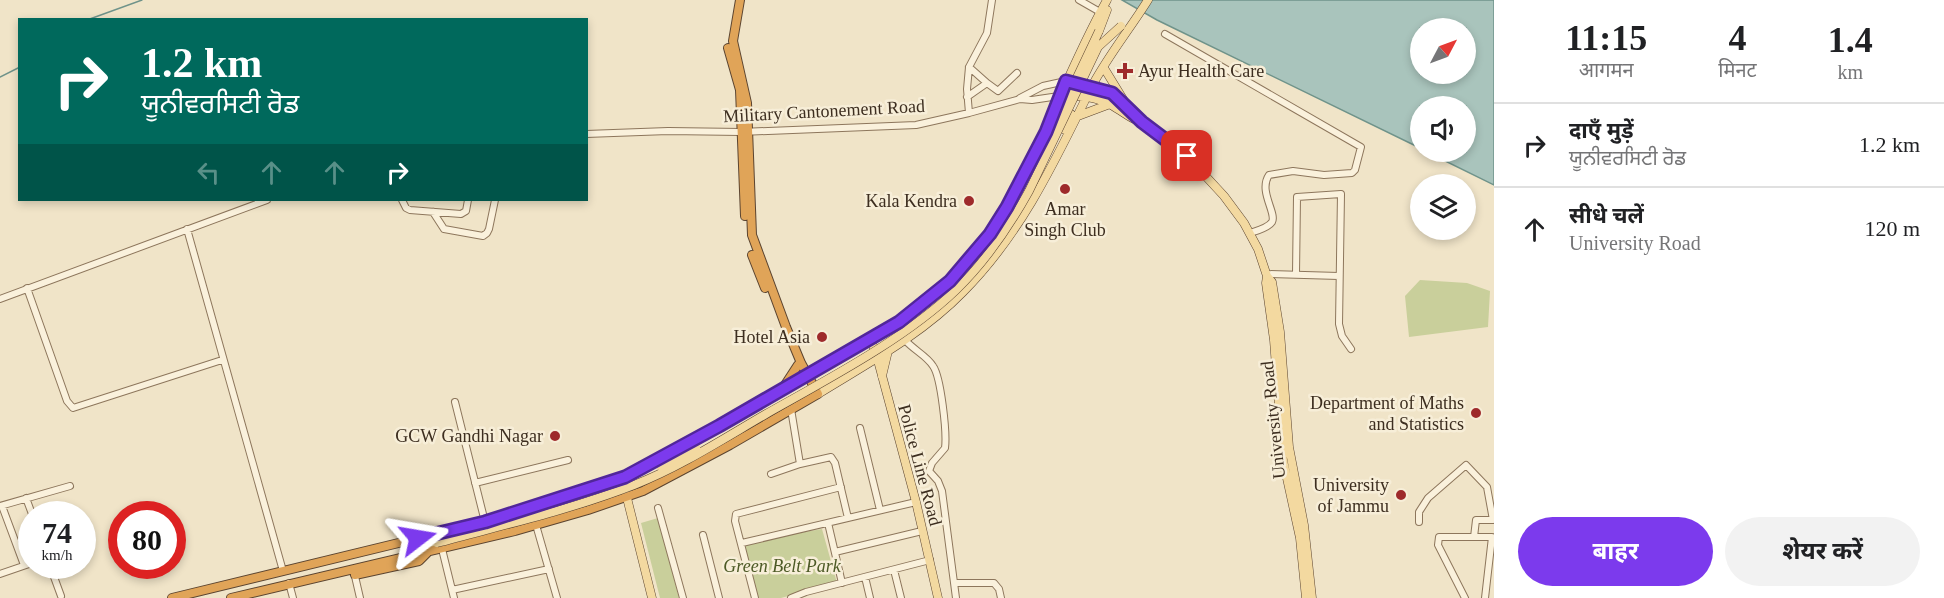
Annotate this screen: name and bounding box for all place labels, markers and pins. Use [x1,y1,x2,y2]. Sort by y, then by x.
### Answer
place label: Ayur Health Care [1138,61,1264,81]
marker: Ayur Health Care [1116,62,1134,80]
pin [1161,130,1212,181]
marker: Amar Singh Club [1058,182,1072,196]
place label: Kala Kendra [866,191,957,211]
marker: Kala Kendra [962,194,976,208]
place label: Amar Singh Club [1024,199,1106,240]
place label: Hotel Asia [734,327,810,347]
marker: Hotel Asia [815,330,829,344]
place label: Department of Maths and Statistics [1310,393,1464,434]
marker: Department of Maths and Statistics [1469,406,1483,420]
place label: GCW Gandhi Nagar [395,426,543,446]
marker: GCW Gandhi Nagar [548,429,562,443]
place label: University of Jammu [1313,475,1389,516]
marker: University of Jammu [1394,488,1408,502]

